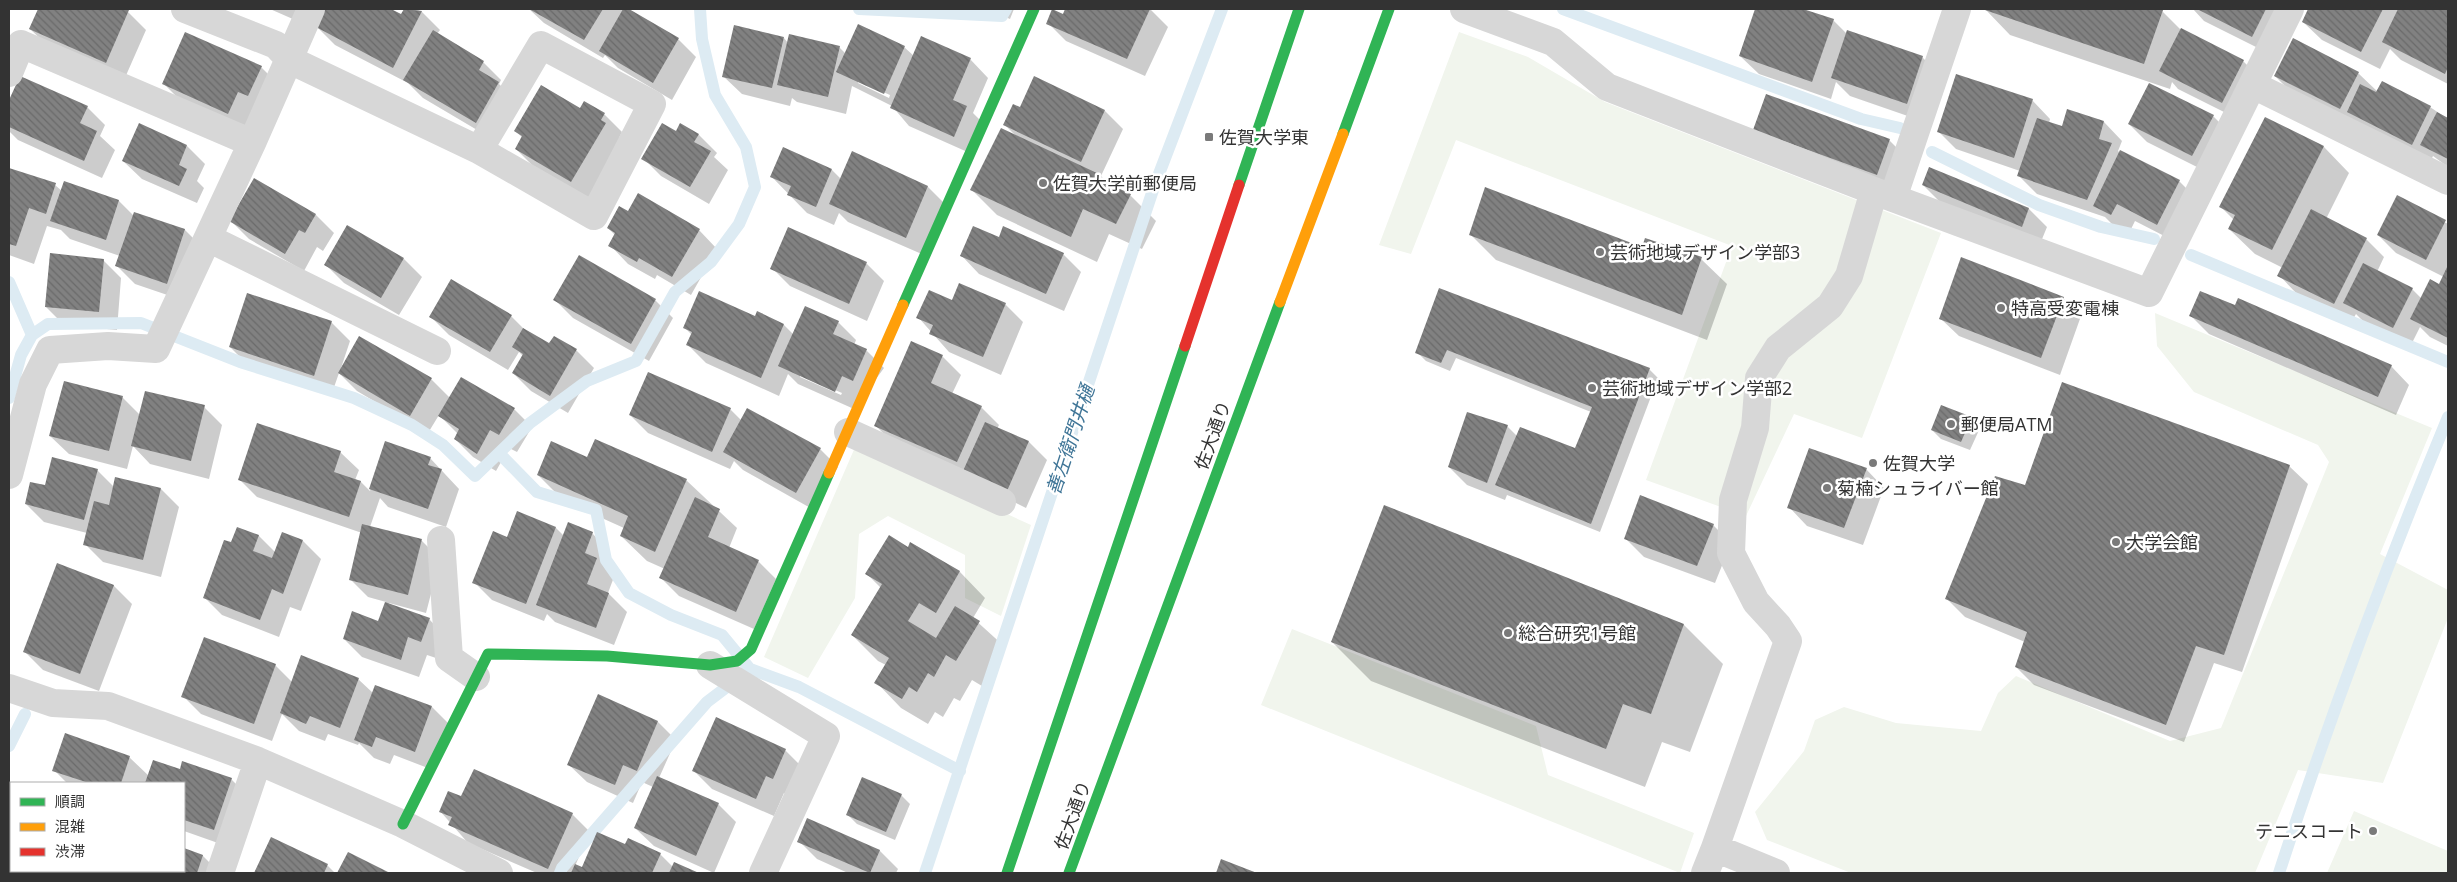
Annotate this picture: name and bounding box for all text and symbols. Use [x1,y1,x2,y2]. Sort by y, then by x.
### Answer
place label: 佐賀大学東 [1219,125,1309,149]
marker: 佐賀大学東 [1203,131,1215,143]
place label: 佐賀大学前郵便局 [1053,171,1197,195]
marker: 佐賀大学前郵便局 [1037,177,1049,189]
place label: 芸術地域デザイン学部3 [1610,240,1800,264]
marker: 芸術地域デザイン学部3 [1594,246,1606,258]
place label: 特高受変電棟 [2011,296,2119,320]
marker: 特高受変電棟 [1995,302,2007,314]
place label: 芸術地域デザイン学部2 [1602,376,1792,400]
water label: 善左衛門井樋 [1040,379,1101,498]
marker: 芸術地域デザイン学部2 [1586,382,1598,394]
street label: 佐大通り [1188,397,1236,473]
place label: 郵便局ATM [1961,412,2053,436]
marker: 郵便局ATM [1945,418,1957,430]
place label: 佐賀大学 [1883,451,1955,475]
marker: 佐賀大学 [1867,457,1879,469]
place label: 菊楠シュライバー館 [1837,476,1999,500]
marker: 菊楠シュライバー館 [1821,482,1833,494]
place label: 大学会館 [2126,530,2198,554]
marker: 大学会館 [2110,536,2122,548]
place label: 総合研究1号館 [1518,621,1636,645]
marker: 総合研究1号館 [1502,627,1514,639]
street label: 佐大通り [1048,777,1096,853]
legend [10,782,185,872]
text: 順調 [55,791,85,811]
text: 混雑 [55,816,85,836]
place label: テニスコート [2255,819,2363,843]
marker: テニスコート [2367,825,2379,837]
text: 渋滞 [55,841,85,861]

